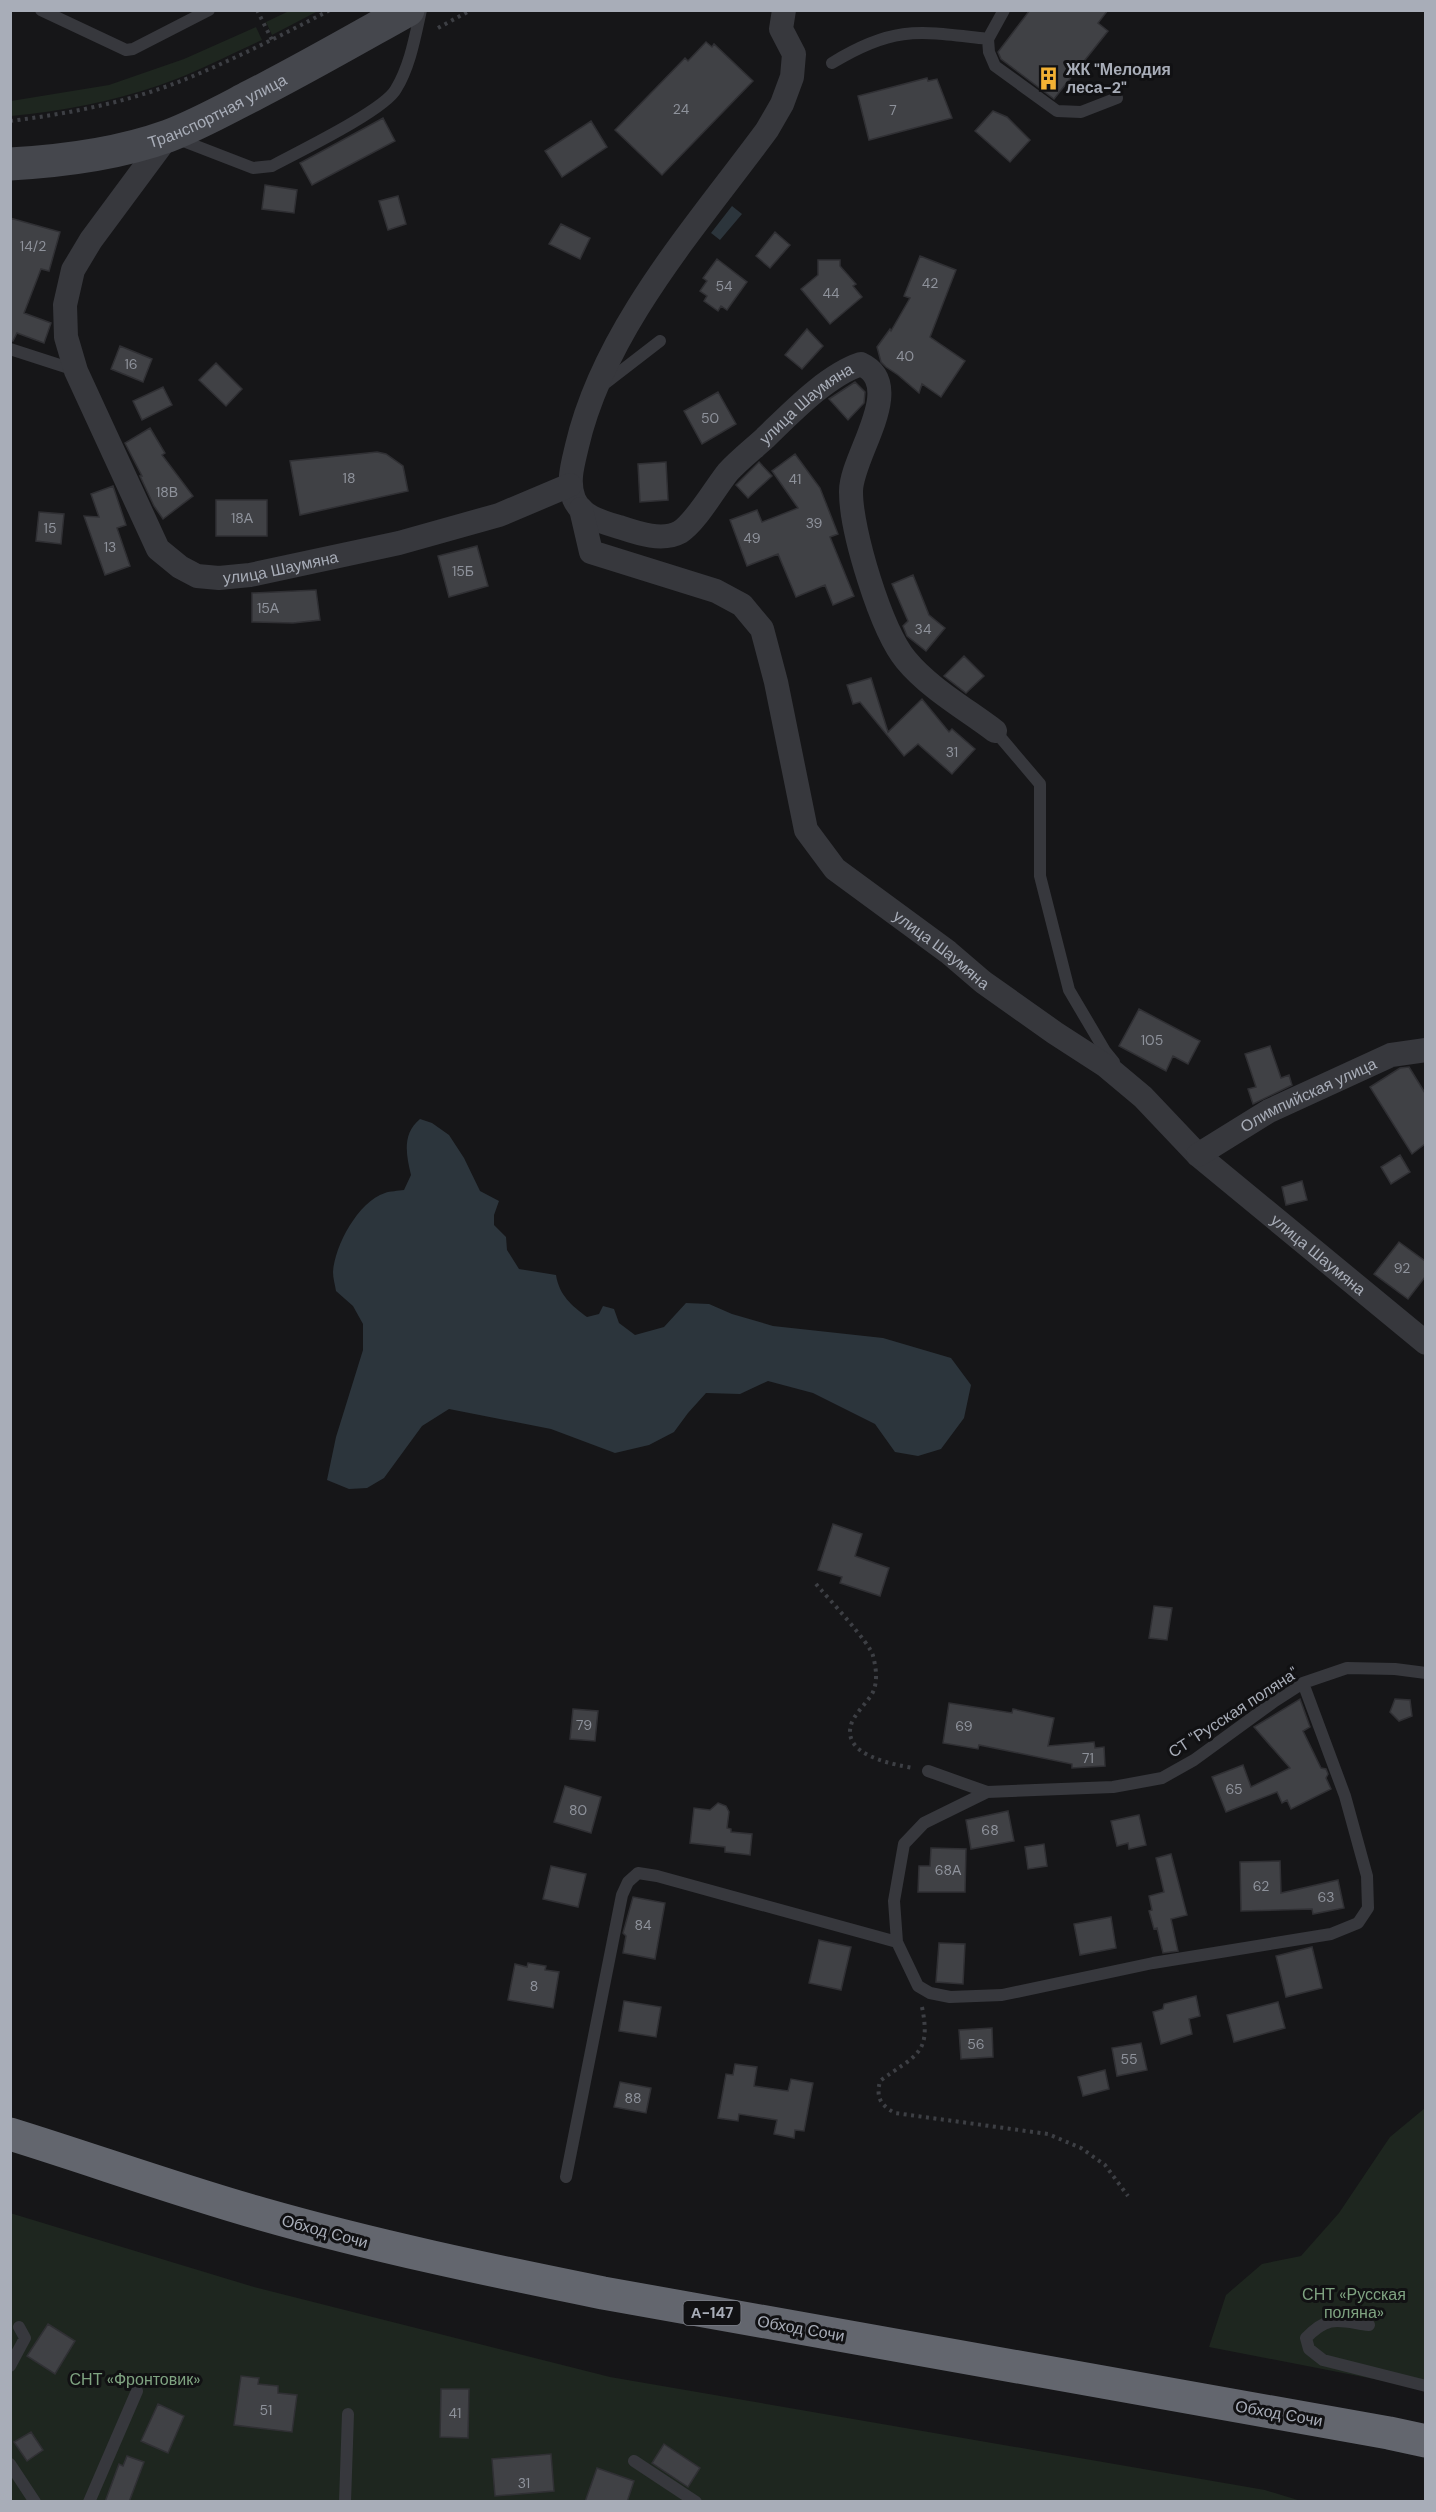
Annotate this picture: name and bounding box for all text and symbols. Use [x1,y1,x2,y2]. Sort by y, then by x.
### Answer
place label: ЖК "Мелодия леса-2" [1065,59,1171,98]
building icon: ЖК "Мелодия леса-2" [1035,65,1061,91]
street label: Транспортная улица [145,69,290,153]
house number: 24 [673,100,690,118]
house number: 7 [889,101,897,119]
house number: 14/2 [20,237,46,255]
house number: 42 [922,274,938,292]
house number: 54 [715,277,733,295]
house number: 44 [823,284,840,302]
house number: 40 [896,347,914,365]
house number: 16 [124,355,138,373]
street label: улица Шаумяна [755,358,857,449]
house number: 50 [701,409,719,427]
house number: 18 [343,469,355,487]
house number: 41 [789,470,801,488]
house number: 18В [156,483,178,501]
house number: 18А [231,509,254,527]
house number: 39 [806,514,823,532]
house number: 15 [44,519,56,537]
house number: 49 [743,529,761,547]
house number: 13 [104,538,116,556]
street label: улица Шаумяна [222,546,340,589]
house number: 15Б [452,562,474,580]
house number: 15А [257,599,280,617]
house number: 34 [915,620,932,638]
house number: 31 [946,743,958,761]
street label: улица Шаумяна [889,905,994,994]
house number: 105 [1141,1031,1163,1049]
street label: Олимпийская улица [1236,1053,1380,1137]
street label: улица Шаумяна [1266,1209,1370,1300]
house number: 92 [1394,1259,1410,1277]
street label: СТ "Русская поляна" [1164,1662,1303,1762]
house number: 79 [576,1716,592,1734]
house number: 69 [955,1717,973,1735]
house number: 71 [1082,1749,1094,1767]
house number: 65 [1225,1780,1243,1798]
house number: 80 [569,1801,587,1819]
house number: 68 [981,1821,999,1839]
house number: 68А [935,1861,962,1879]
house number: 62 [1253,1877,1269,1895]
house number: 63 [1317,1888,1335,1906]
house number: 84 [634,1916,652,1934]
house number: 8 [530,1977,538,1995]
house number: 56 [967,2035,985,2053]
house number: 55 [1120,2050,1138,2068]
house number: 88 [624,2089,642,2107]
street label: Обход Сочи [279,2210,370,2253]
park label: СНТ «Русская поляна» [1302,2284,1406,2323]
road number: А-147 [684,2301,740,2325]
street label: Обход Сочи [756,2310,846,2347]
park label: СНТ «Фронтовик» [70,2369,200,2390]
street label: Обход Сочи [1234,2395,1324,2432]
house number: 51 [260,2401,272,2419]
house number: 41 [449,2404,461,2422]
house number: 31 [518,2474,530,2492]

